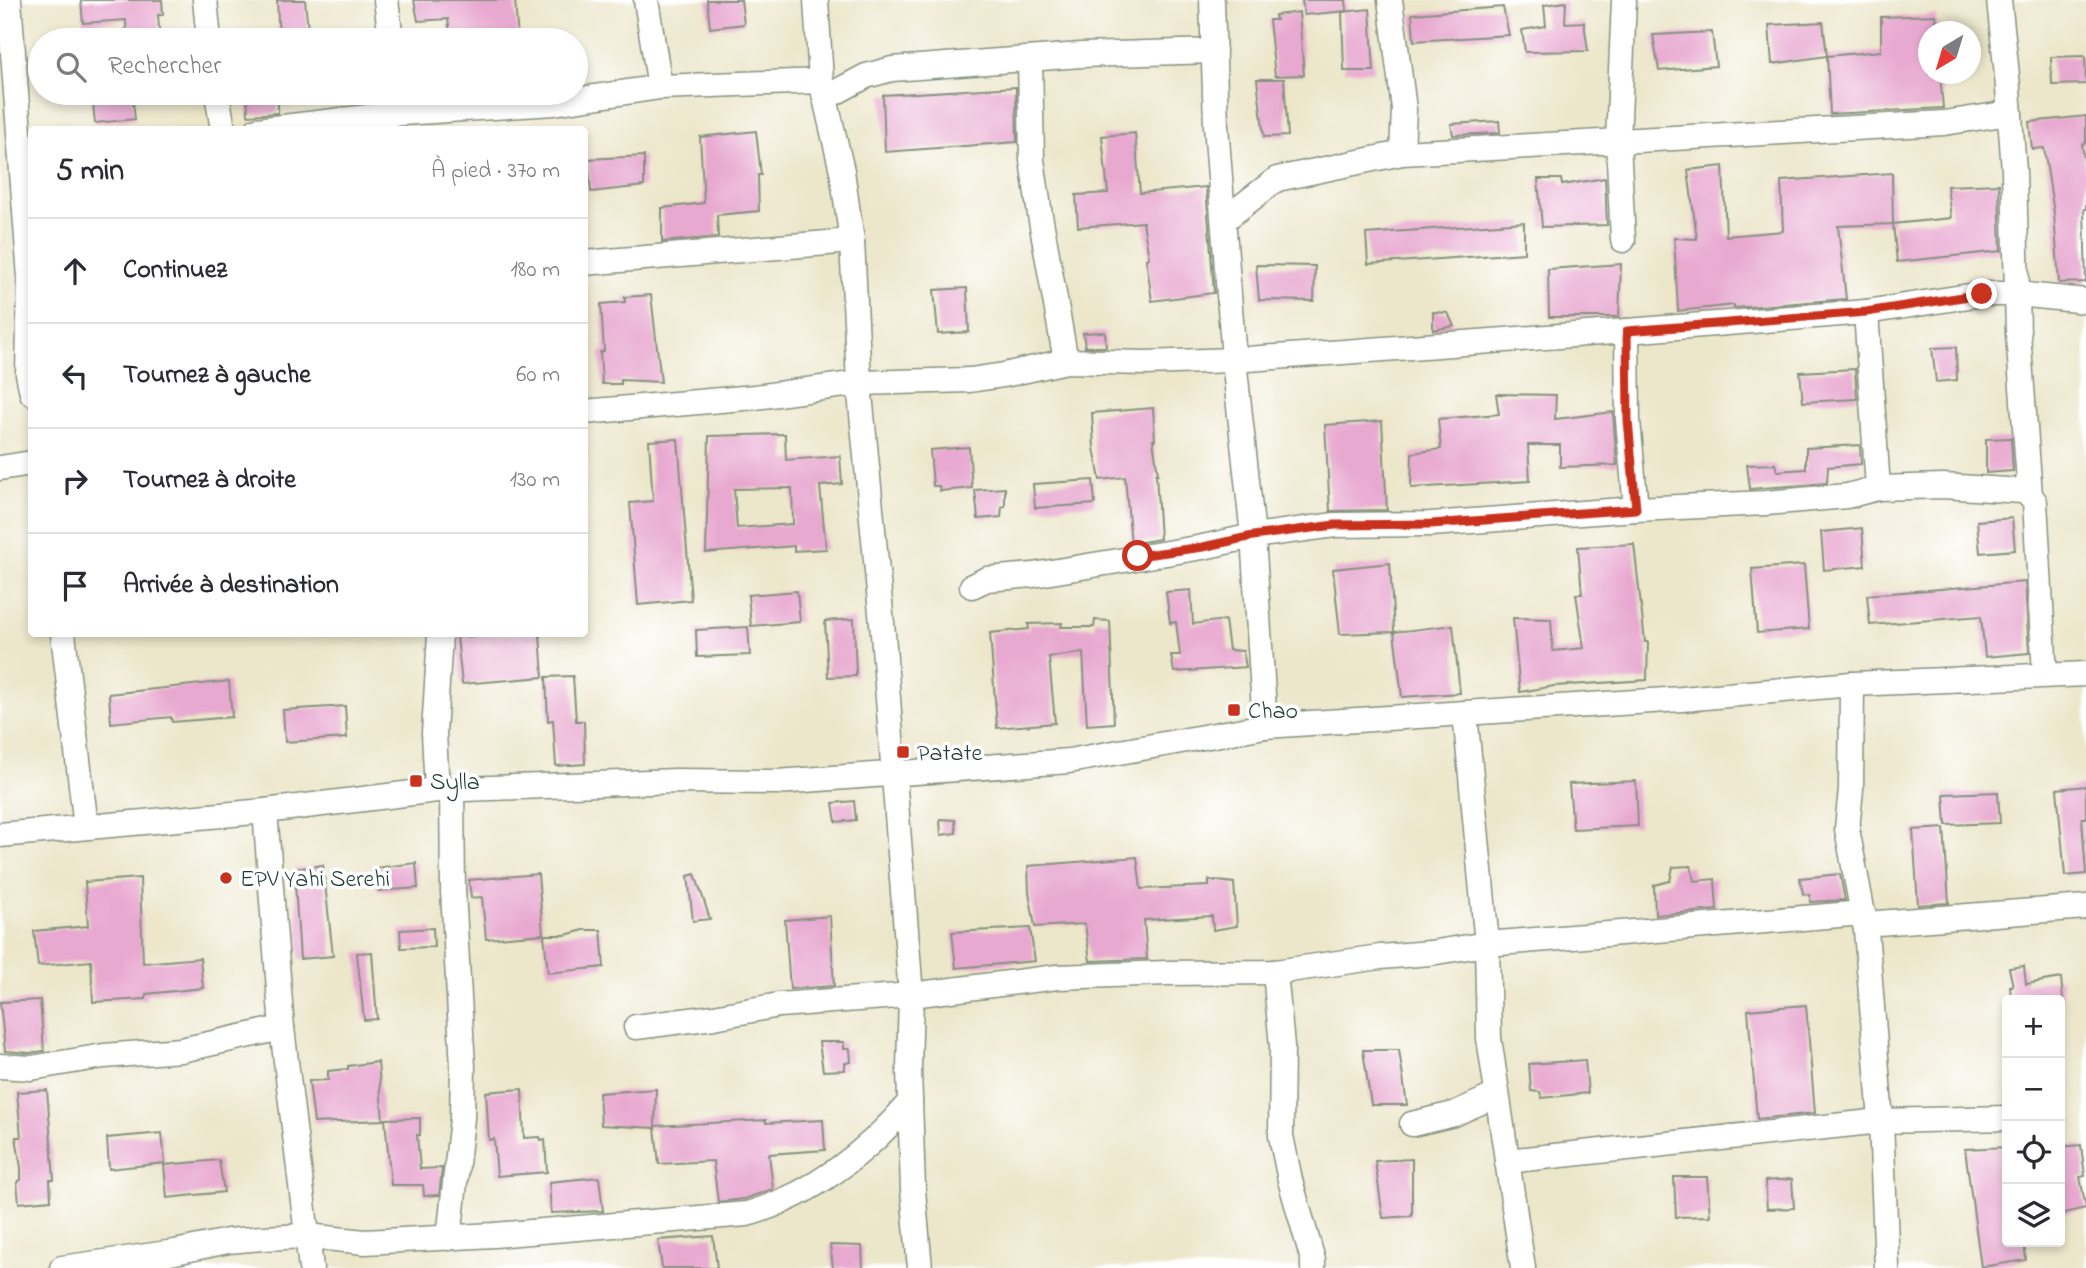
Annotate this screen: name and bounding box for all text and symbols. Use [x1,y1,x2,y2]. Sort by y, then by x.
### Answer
north arrow [1918,21,1981,84]
search box [28,28,588,105]
icon: search [52,48,90,86]
text: Rechercher [108,48,221,86]
text: 5 min [56,150,124,194]
text: À pied · 370 m [431,155,560,188]
icon: ahead [56,252,94,290]
text: Continuez [123,252,227,290]
text: 180 m [511,254,560,287]
route end [1966,278,1997,309]
icon: left [56,357,94,395]
text: Tournez à gauche [123,357,311,395]
text: 60 m [516,359,560,392]
icon: right [56,462,94,500]
text: Tournez à droite [123,462,296,500]
text: 130 m [510,464,560,497]
route start [1122,540,1153,571]
icon: arrive [56,567,94,605]
text: Arrivée à destination [123,567,339,605]
place label: Chao [1248,695,1298,730]
marker: Chao [1226,702,1242,718]
place label: Patate [917,737,983,772]
marker: Patate [895,744,911,760]
place label: Sylla [430,766,480,802]
marker: Sylla [408,773,424,789]
place label: EPV Yahi Serehi [240,863,390,898]
marker: EPV Yahi Serehi [218,870,234,886]
map controls [2002,995,2065,1247]
button: + [2002,995,2065,1058]
button: − [2002,1058,2065,1121]
button: locate [2002,1121,2065,1184]
button: layers [2002,1184,2065,1247]

